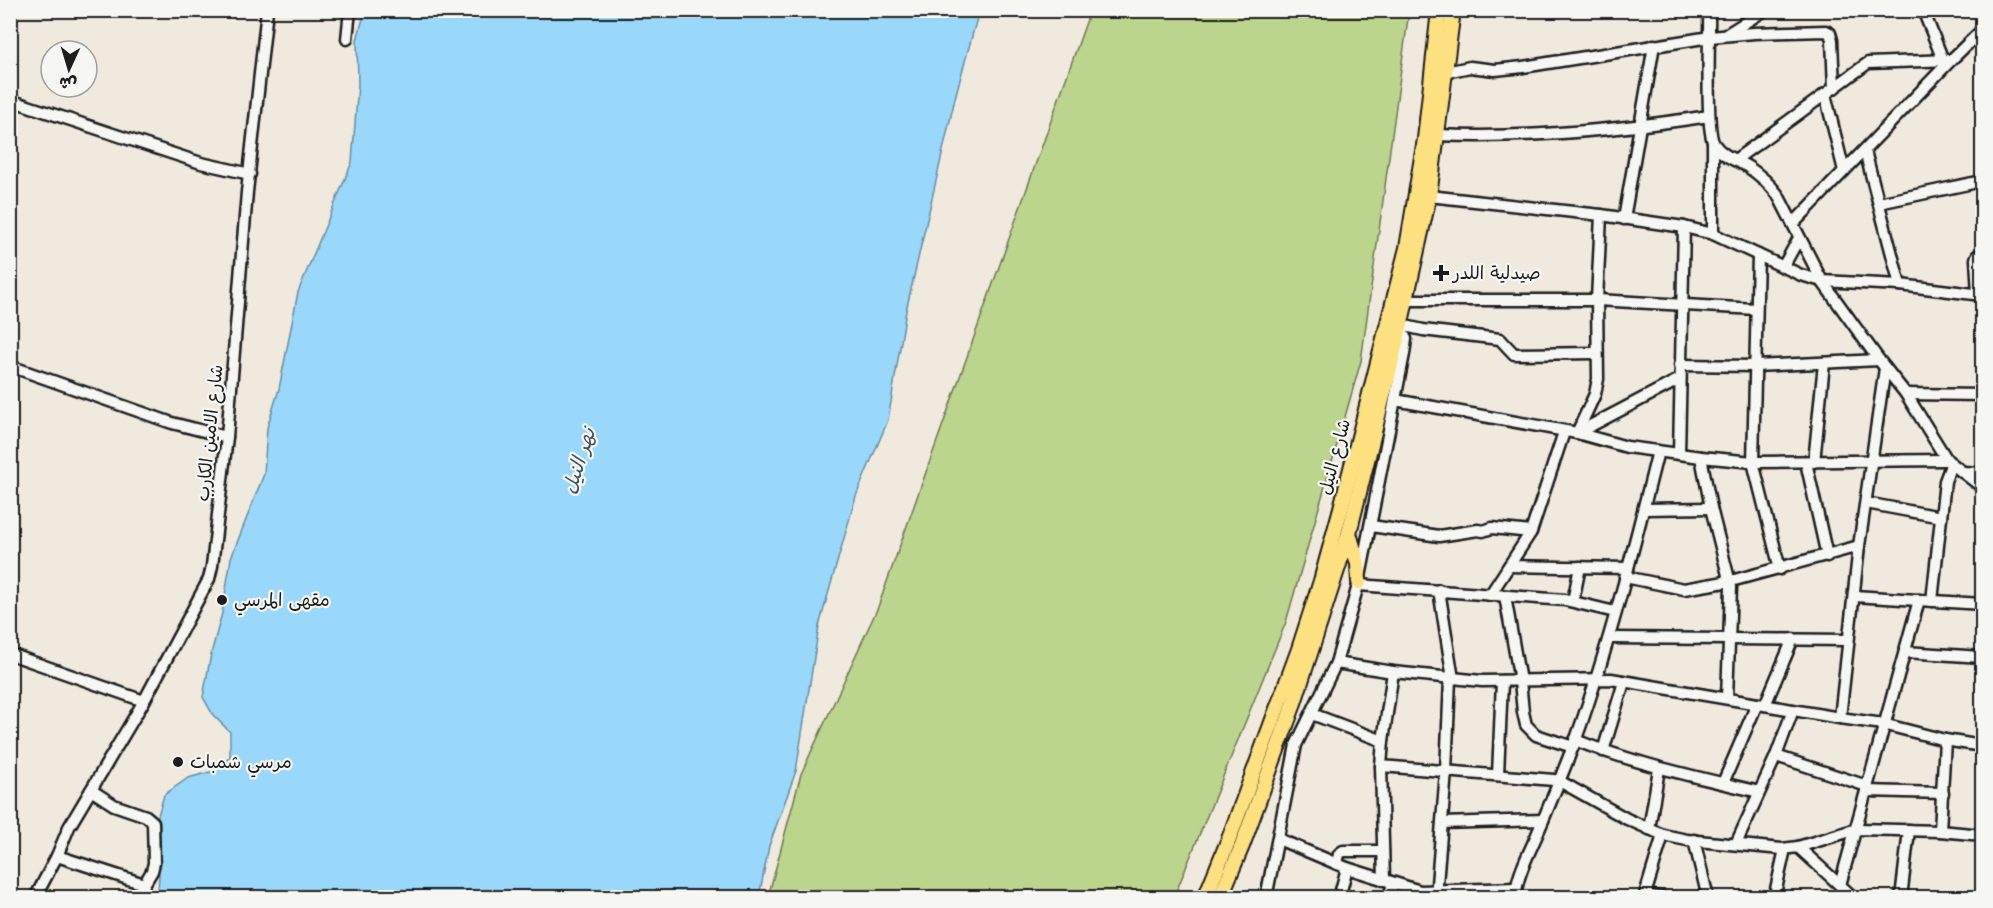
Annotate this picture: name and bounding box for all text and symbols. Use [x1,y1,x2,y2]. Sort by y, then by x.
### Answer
north arrow [39,39,99,99]
text: ش [59,73,77,93]
place label: صيدلية اللدر [1451,263,1541,284]
marker: صيدلية اللدر [1434,266,1448,280]
street label: شارع الامين الكارب [192,363,229,503]
street label: شارع النيل [1315,417,1356,498]
water label: نهر النيل [558,423,601,497]
place label: مقهى المرسي [234,590,330,616]
marker: مقهى المرسي [215,593,229,607]
place label: مرسي شمبات [190,752,292,778]
marker: مرسي شمبات [171,755,185,769]

